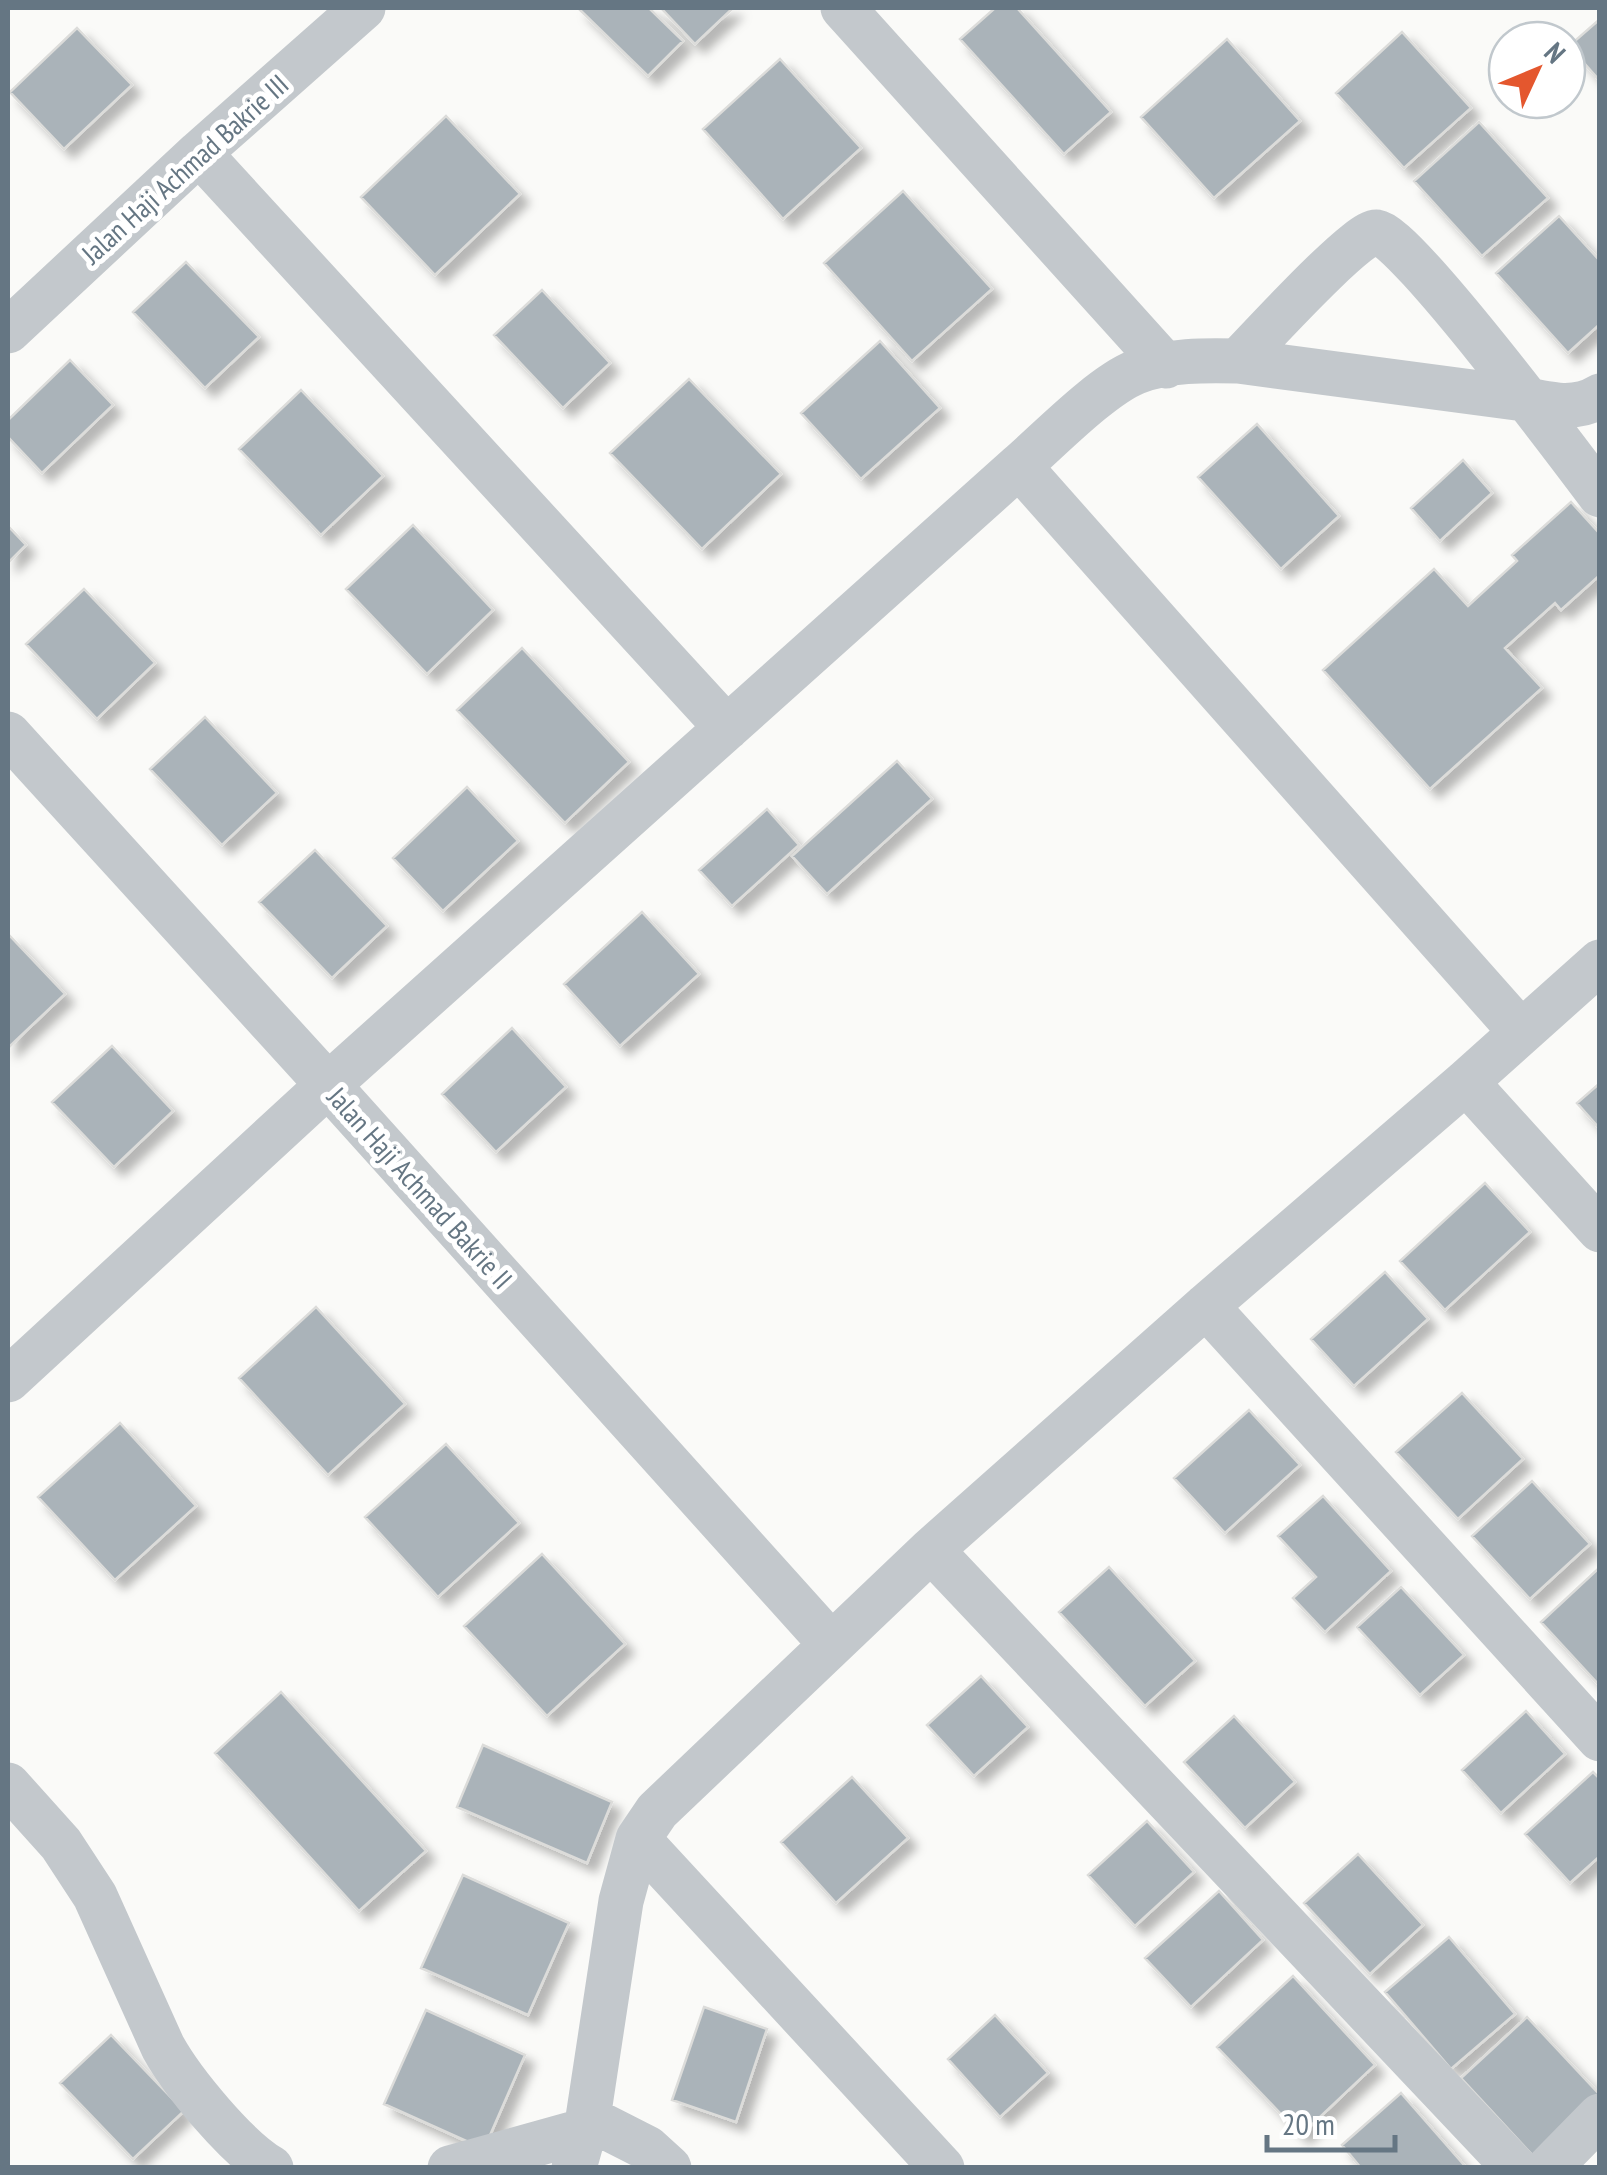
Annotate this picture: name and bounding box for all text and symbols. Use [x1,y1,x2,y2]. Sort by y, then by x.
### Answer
north arrow [1487,20,1587,120]
text: N [1537,34,1574,71]
street label: Jalan Haji Achmad Bakrie III [73,66,296,272]
street label: Jalan Haji Achmad Bakrie II [319,1078,521,1297]
scale bar [1267,2090,1394,2152]
text: 20 m [1282,2104,1335,2143]

